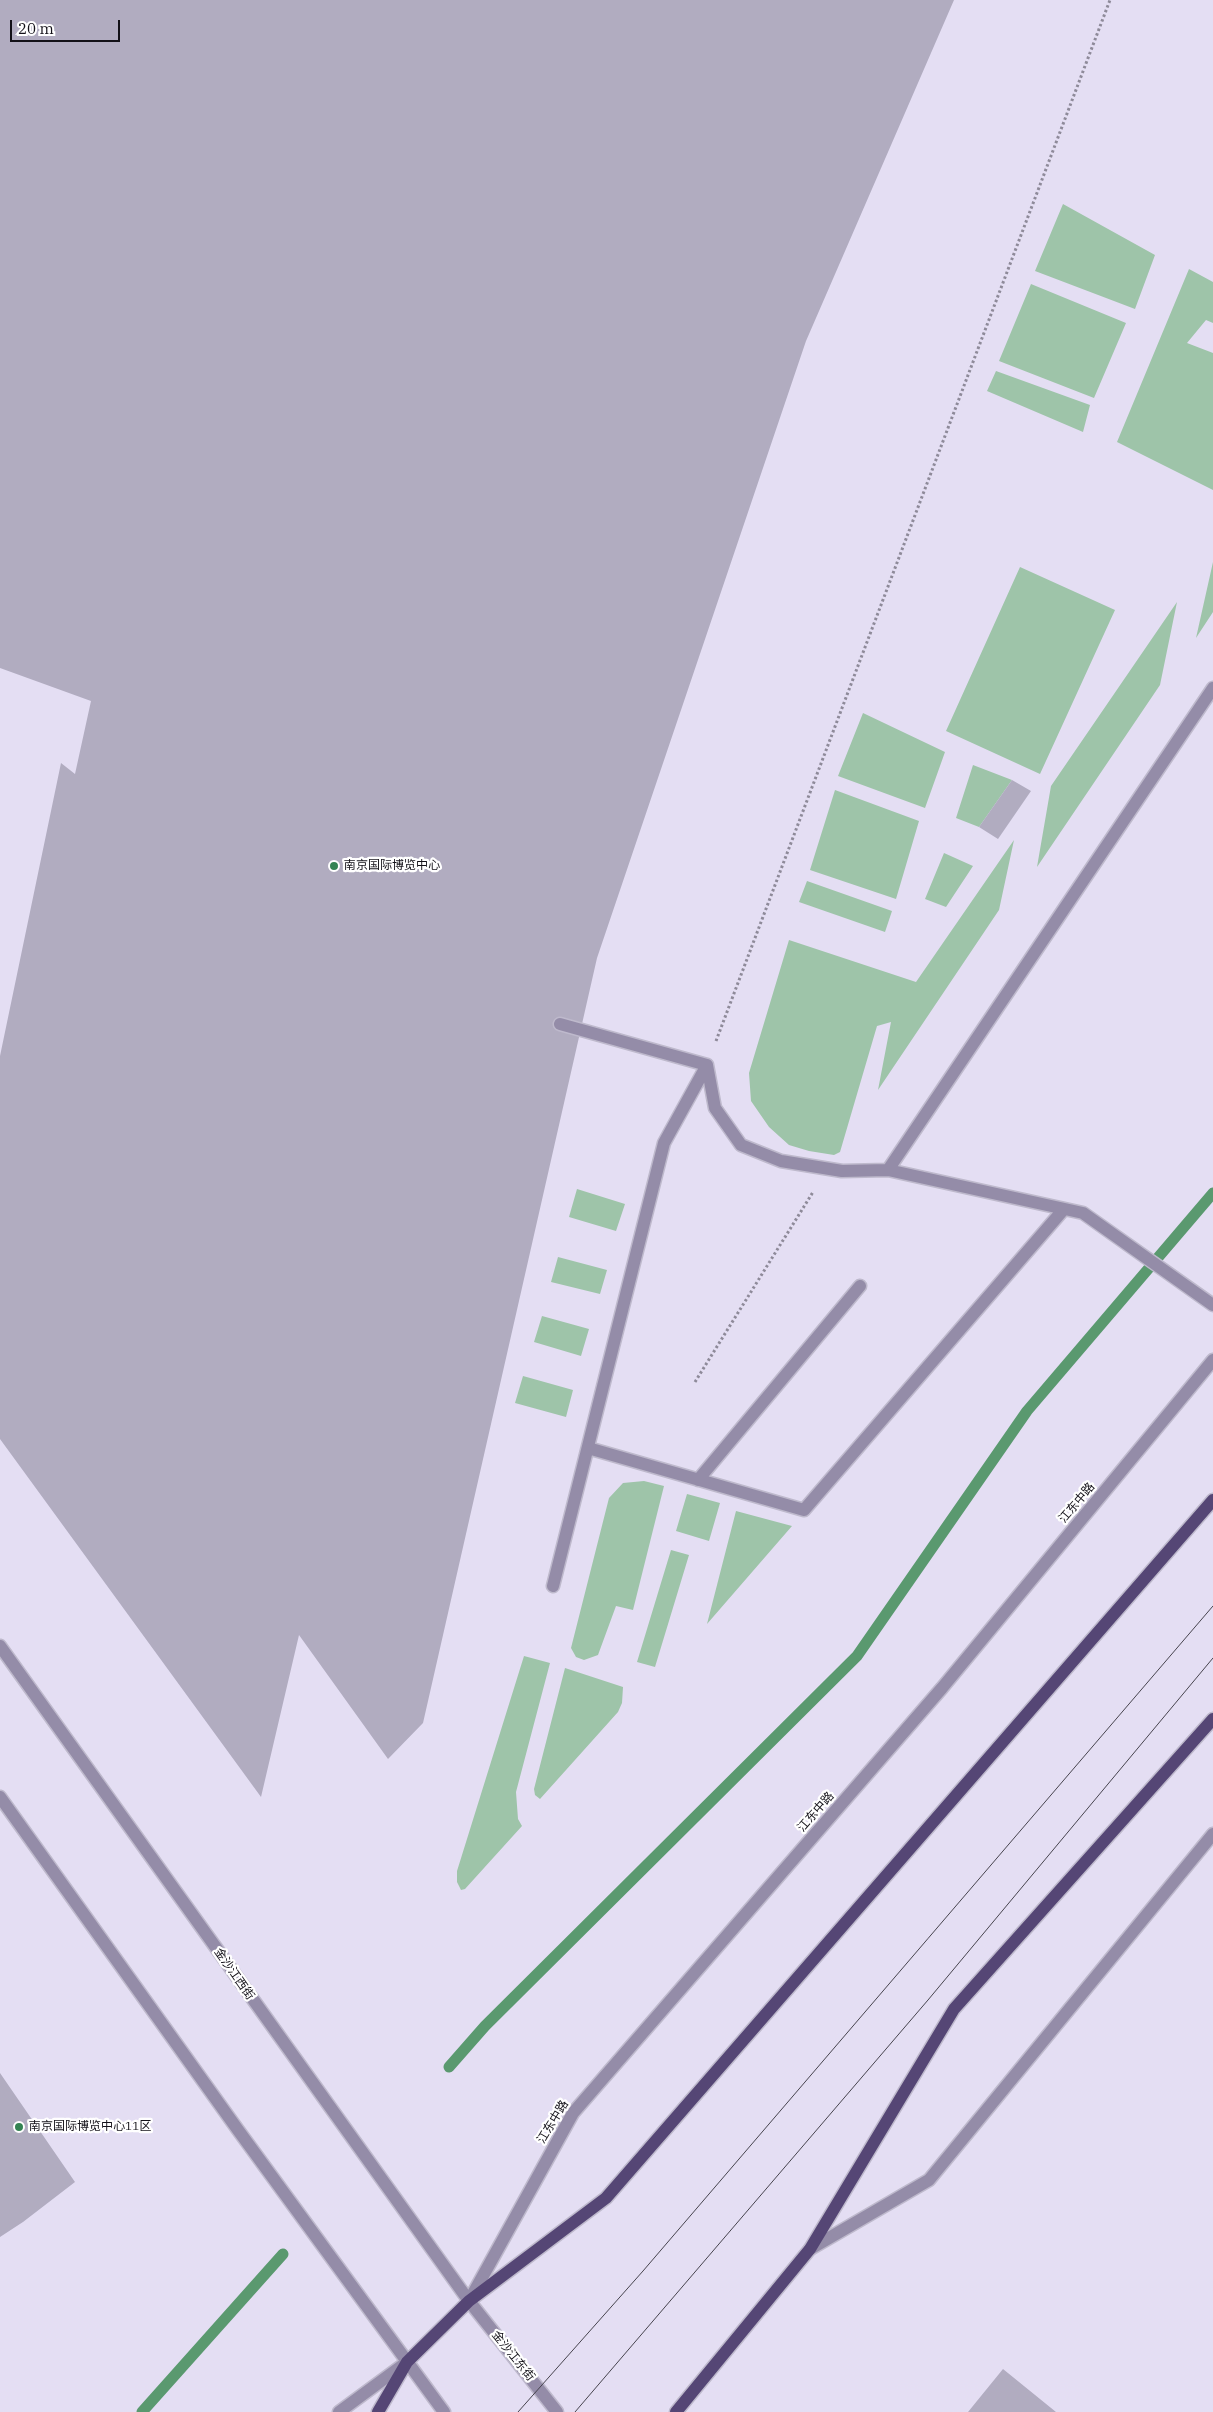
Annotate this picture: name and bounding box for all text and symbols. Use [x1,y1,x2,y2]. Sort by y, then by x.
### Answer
scale bar [12,10,122,42]
text: 20 m [18,19,54,38]
place label: 南京国际博览中心 [344,859,440,873]
marker: 南京国际博览中心 [328,860,340,872]
street label: 江东中路 [1056,1480,1098,1526]
street label: 江东中路 [795,1789,837,1835]
street label: 金沙江西街 [211,1945,257,2003]
street label: 江东中路 [534,2098,572,2146]
place label: 南京国际博览中心11区 [29,2120,151,2134]
marker: 南京国际博览中心11区 [13,2121,25,2133]
street label: 金沙江东街 [489,2328,537,2384]

